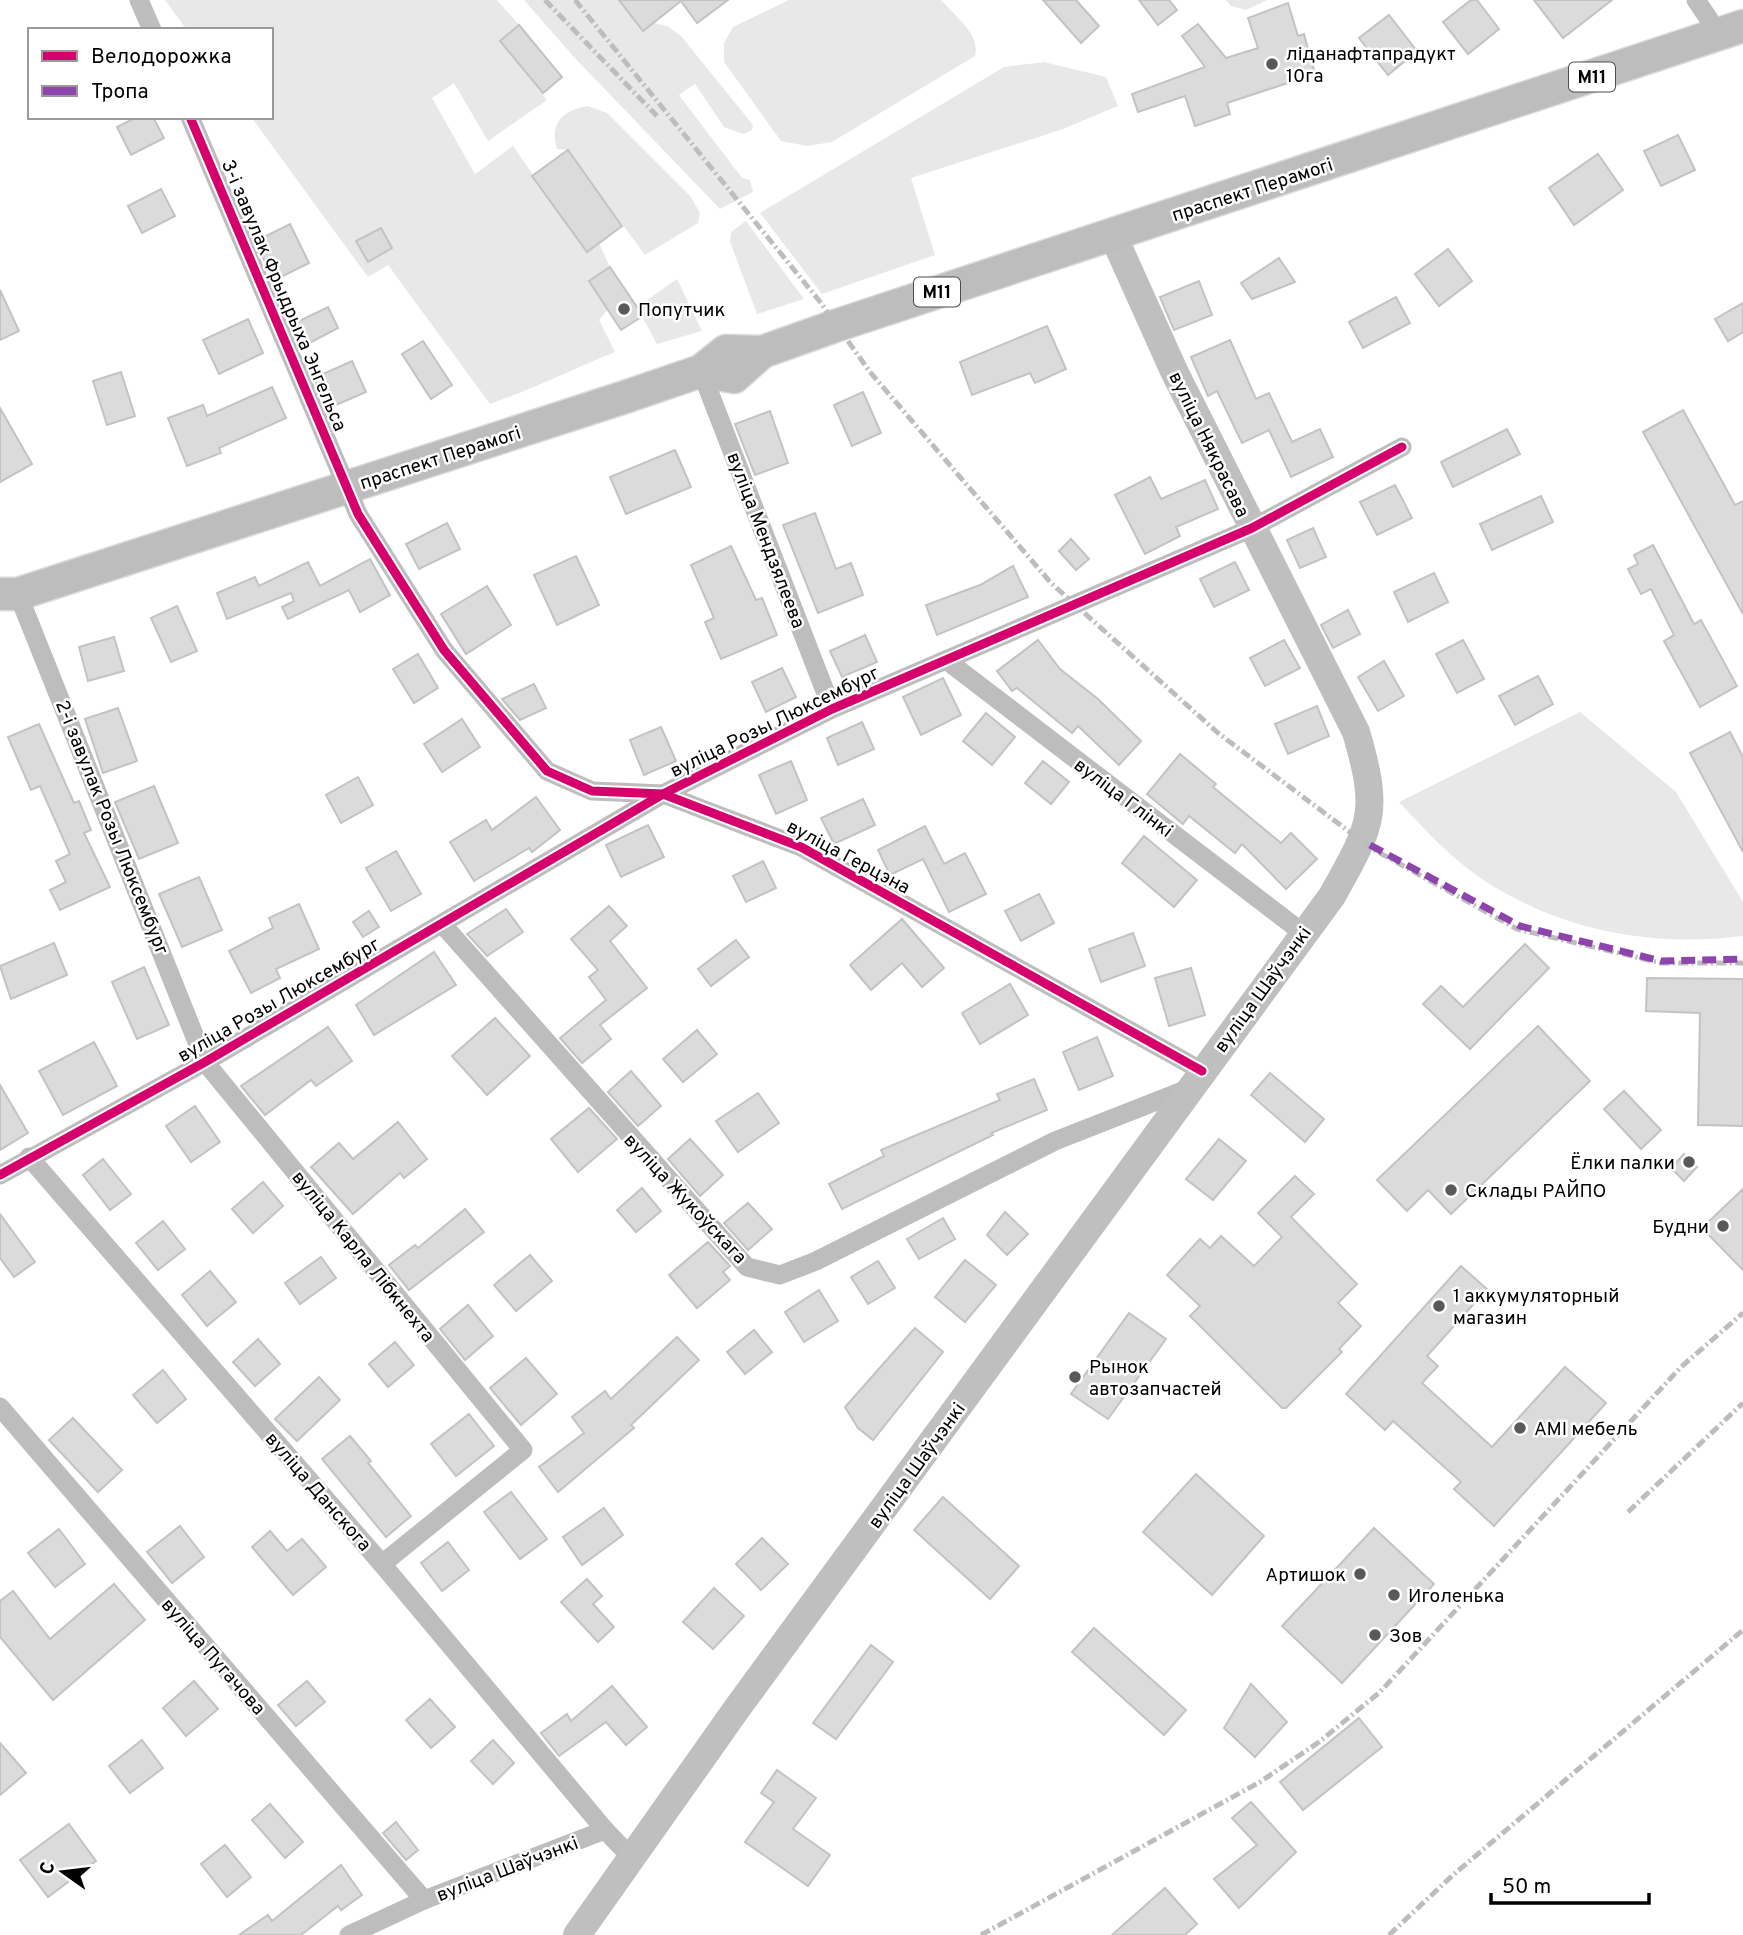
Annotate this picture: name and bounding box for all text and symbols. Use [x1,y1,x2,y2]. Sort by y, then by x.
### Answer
legend [28,28,273,119]
place label: ліданафтапрадукт 10га [1286,43,1456,89]
text: Велодорожка [91,44,231,71]
marker: ліданафтапрадукт 10га [1264,56,1280,72]
road number: М11 [1569,62,1615,92]
text: Тропа [91,79,149,106]
street label: праспект Перамогі [1169,154,1336,228]
street label: 3-і завулак Фрыдрыха Энгельса [215,156,351,435]
road number: М11 [914,278,960,306]
place label: Попутчик [638,299,726,323]
marker: Попутчик [616,301,632,317]
street label: вуліца Някрасава [1162,368,1254,522]
street label: праспект Перамогі [357,422,524,496]
street label: вуліца Мендзялеева [720,449,810,632]
street label: вуліца Розы Люксембург [666,662,883,784]
street label: 2-і завулак Розы Люксембург [49,697,173,959]
street label: вуліца Глінкі [1069,754,1177,844]
street label: вуліца Герцэна [782,815,914,900]
street label: вуліца Шаўчэнкі [1210,922,1317,1058]
street label: вуліца Розы Люксембург [174,933,384,1068]
street label: вуліца Жукоўскага [618,1129,751,1270]
place label: Ёлки палки [1570,1151,1675,1176]
marker: Ёлки палки [1681,1154,1697,1170]
street label: вуліца Карла Лібкнехта [286,1166,439,1348]
place label: Склады РАЙПО [1465,1179,1606,1204]
marker: Склады РАЙПО [1443,1182,1459,1198]
place label: Будни [1652,1216,1709,1240]
marker: Будни [1715,1218,1731,1234]
place label: 1 аккумуляторный магазин [1453,1285,1619,1331]
marker: 1 аккумуляторный магазин [1431,1298,1447,1314]
place label: Рынок автозапчастей [1089,1356,1222,1402]
marker: Рынок автозапчастей [1067,1369,1083,1385]
street label: вуліца Шаўчэнкі [864,1398,971,1534]
place label: AMI мебель [1534,1418,1638,1442]
marker: AMI мебель [1512,1420,1528,1436]
street label: вуліца Данскога [259,1428,376,1557]
place label: Артишок [1265,1564,1346,1588]
marker: Артишок [1352,1566,1368,1582]
place label: Иголенька [1408,1585,1504,1609]
marker: Иголенька [1386,1587,1402,1603]
street label: вуліца Пугачова [155,1594,270,1721]
place label: Зов [1389,1625,1422,1649]
marker: Зов [1367,1627,1383,1643]
street label: вуліца Шаўчэнкі [433,1832,582,1908]
north arrow [28,1837,98,1907]
text: С [35,1860,62,1877]
scale bar [1491,1862,1648,1906]
text: 50 m [1502,1874,1551,1901]

